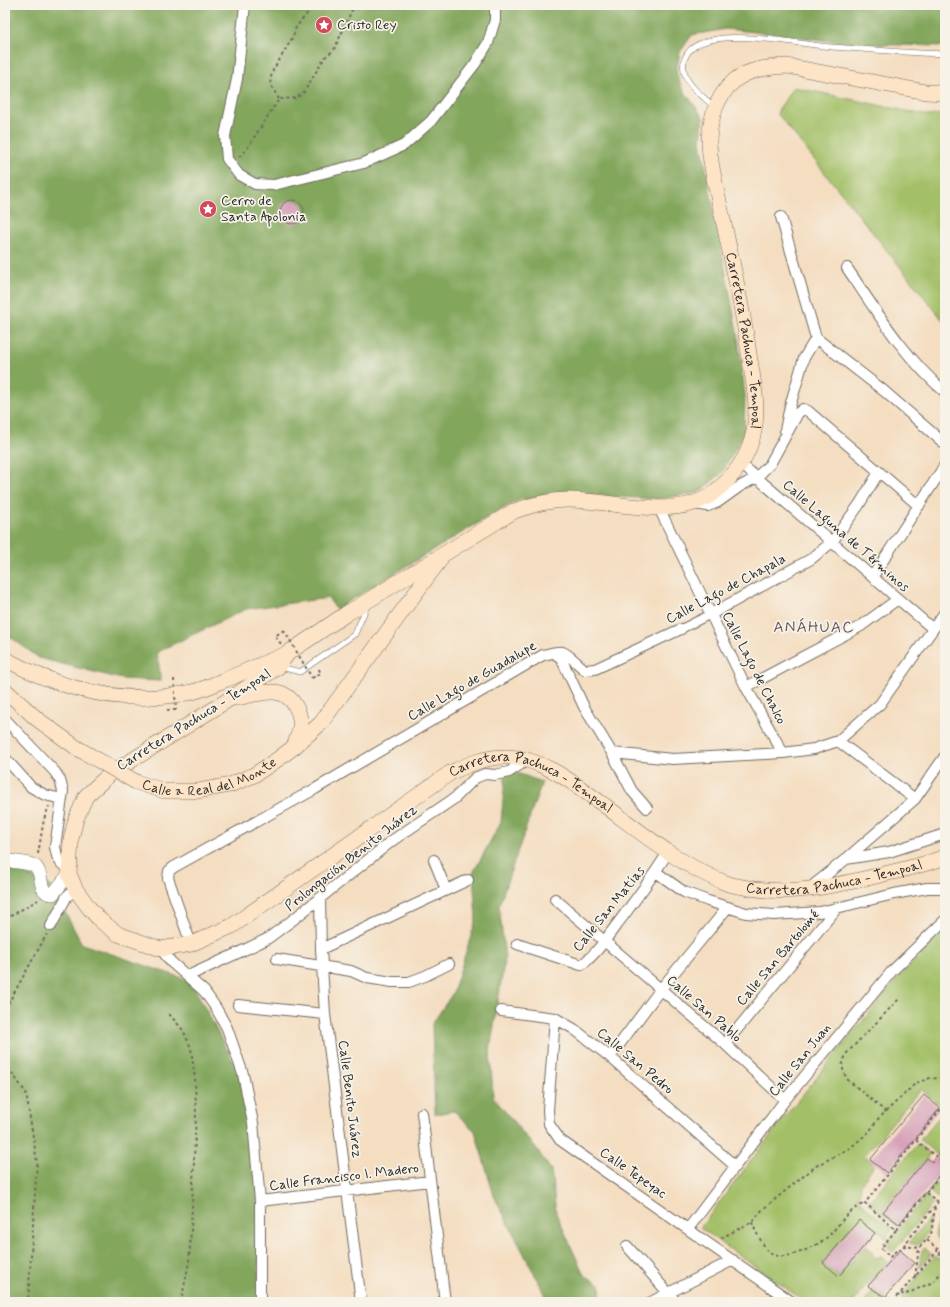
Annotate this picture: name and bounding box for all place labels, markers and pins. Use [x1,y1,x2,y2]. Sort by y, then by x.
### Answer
place icon: Cristo Rey [314,15,334,35]
place label: Cristo Rey [337,16,397,34]
place label: Cerro de Santa Apolonia [221,192,306,227]
place icon: Cerro de Santa Apolonia [198,199,218,219]

